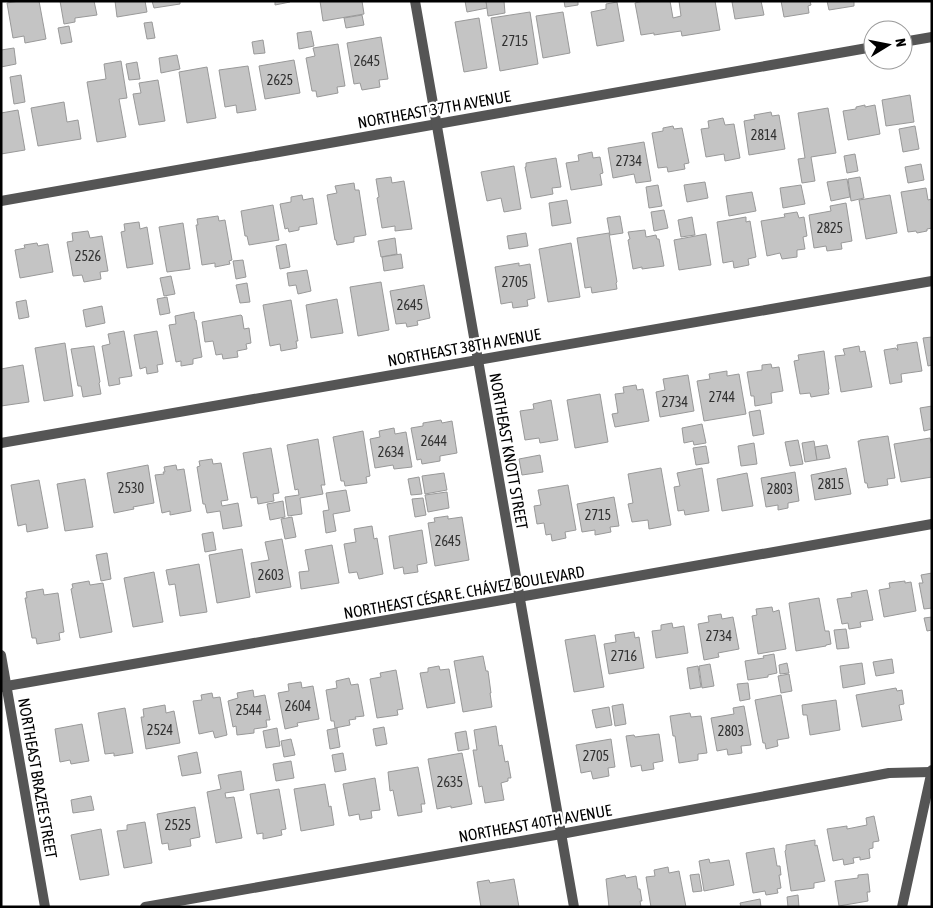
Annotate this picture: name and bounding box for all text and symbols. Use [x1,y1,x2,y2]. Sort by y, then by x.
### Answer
north arrow [863,20,913,70]
house number: 2715 [502,33,528,49]
text: N [892,37,909,48]
house number: 2645 [354,53,380,69]
house number: 2625 [267,72,293,88]
street label: NORTHEAST 37TH AVENUE [356,87,512,131]
house number: 2814 [751,127,778,143]
house number: 2734 [616,153,643,169]
house number: 2825 [817,220,843,236]
house number: 2526 [75,248,102,264]
house number: 2705 [502,274,528,290]
house number: 2645 [397,297,423,313]
street label: NORTHEAST 38TH AVENUE [386,325,542,369]
street label: NORTHEAST KNOTT STREET [486,371,532,531]
house number: 2744 [709,389,736,405]
house number: 2734 [662,394,689,410]
house number: 2644 [421,433,448,449]
house number: 2634 [378,444,405,460]
house number: 2815 [818,476,844,492]
house number: 2530 [118,480,145,496]
house number: 2803 [767,481,793,497]
house number: 2715 [585,507,611,523]
house number: 2645 [435,533,461,549]
street label: NORTHEAST CÉSAR E. CHÁVEZ BOULEVARD [342,562,586,622]
house number: 2603 [258,567,284,583]
house number: 2734 [706,628,733,644]
house number: 2716 [611,648,638,664]
street label: NORTHEAST BRAZEE STREET [15,696,61,860]
house number: 2604 [285,698,312,714]
house number: 2544 [236,702,263,718]
house number: 2524 [147,722,174,738]
house number: 2803 [718,723,744,739]
house number: 2705 [583,748,609,764]
house number: 2635 [437,774,463,790]
street label: NORTHEAST 40TH AVENUE [457,801,613,845]
house number: 2525 [165,817,191,833]

